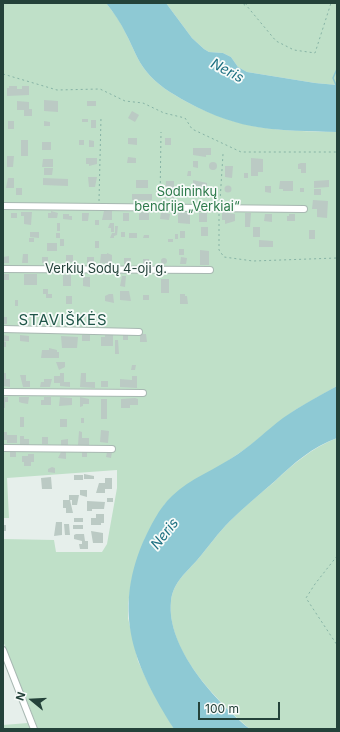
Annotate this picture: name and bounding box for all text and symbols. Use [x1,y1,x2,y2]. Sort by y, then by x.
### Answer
water label: Neris [208,55,246,87]
park label: Sodininkų bendrija „Verkiai“ [134,184,240,215]
street label: Verkių Sodų 4-oji g. [45,261,167,277]
district label: STAVIŠKĖS [18,311,108,329]
water label: Neris [148,515,182,553]
north arrow [12,680,52,720]
text: N [13,690,29,702]
scale bar [200,694,282,720]
text: 100 m [205,701,239,716]

